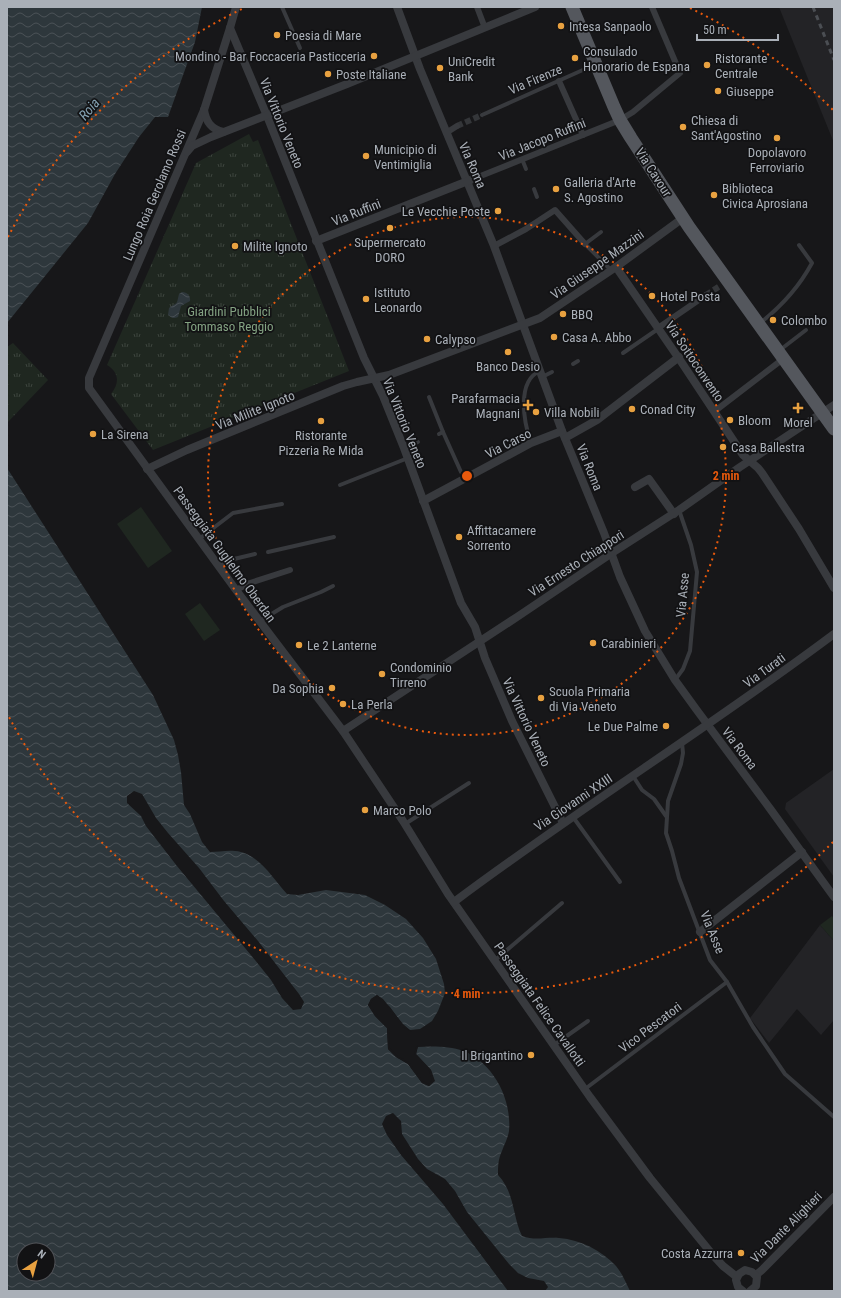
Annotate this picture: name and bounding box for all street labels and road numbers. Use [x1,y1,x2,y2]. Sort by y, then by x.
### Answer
street label: Via Firenze [506,61,564,97]
street label: Via Vittorio Veneto [257,76,306,171]
street label: Via Jacopo Ruffini [496,115,588,164]
street label: Lungo Roia Gerolamo Rossi [120,127,189,263]
street label: Via Roma [456,140,489,191]
street label: Via Cavour [632,145,675,200]
street label: Via Ruffini [329,196,383,229]
street label: Via Giuseppe Mazzini [548,227,647,302]
street label: Via Sottoconvento [662,318,727,404]
street label: Via Vittorio Veneto [380,376,429,471]
street label: Via Milite Ignoto [213,388,297,433]
street label: Via Carso [483,426,534,461]
street label: Via Roma [573,442,606,493]
street label: Passeggiata Guglielmo Oberdan [170,483,279,625]
street label: Via Ernesto Chiappori [526,527,627,600]
street label: Via Asse [673,572,692,618]
street label: Via Turati [740,650,788,691]
street label: Via Vittorio Veneto [499,676,554,769]
street label: Via Roma [719,724,760,772]
street label: Via Giovanni XXIII [531,771,615,834]
street label: Via Asse [697,909,728,956]
street label: Passeggiata Felice Cavallotti [491,939,588,1069]
street label: Vico Pescatori [616,999,685,1056]
street label: Via Dante Alighieri [748,1189,825,1266]

